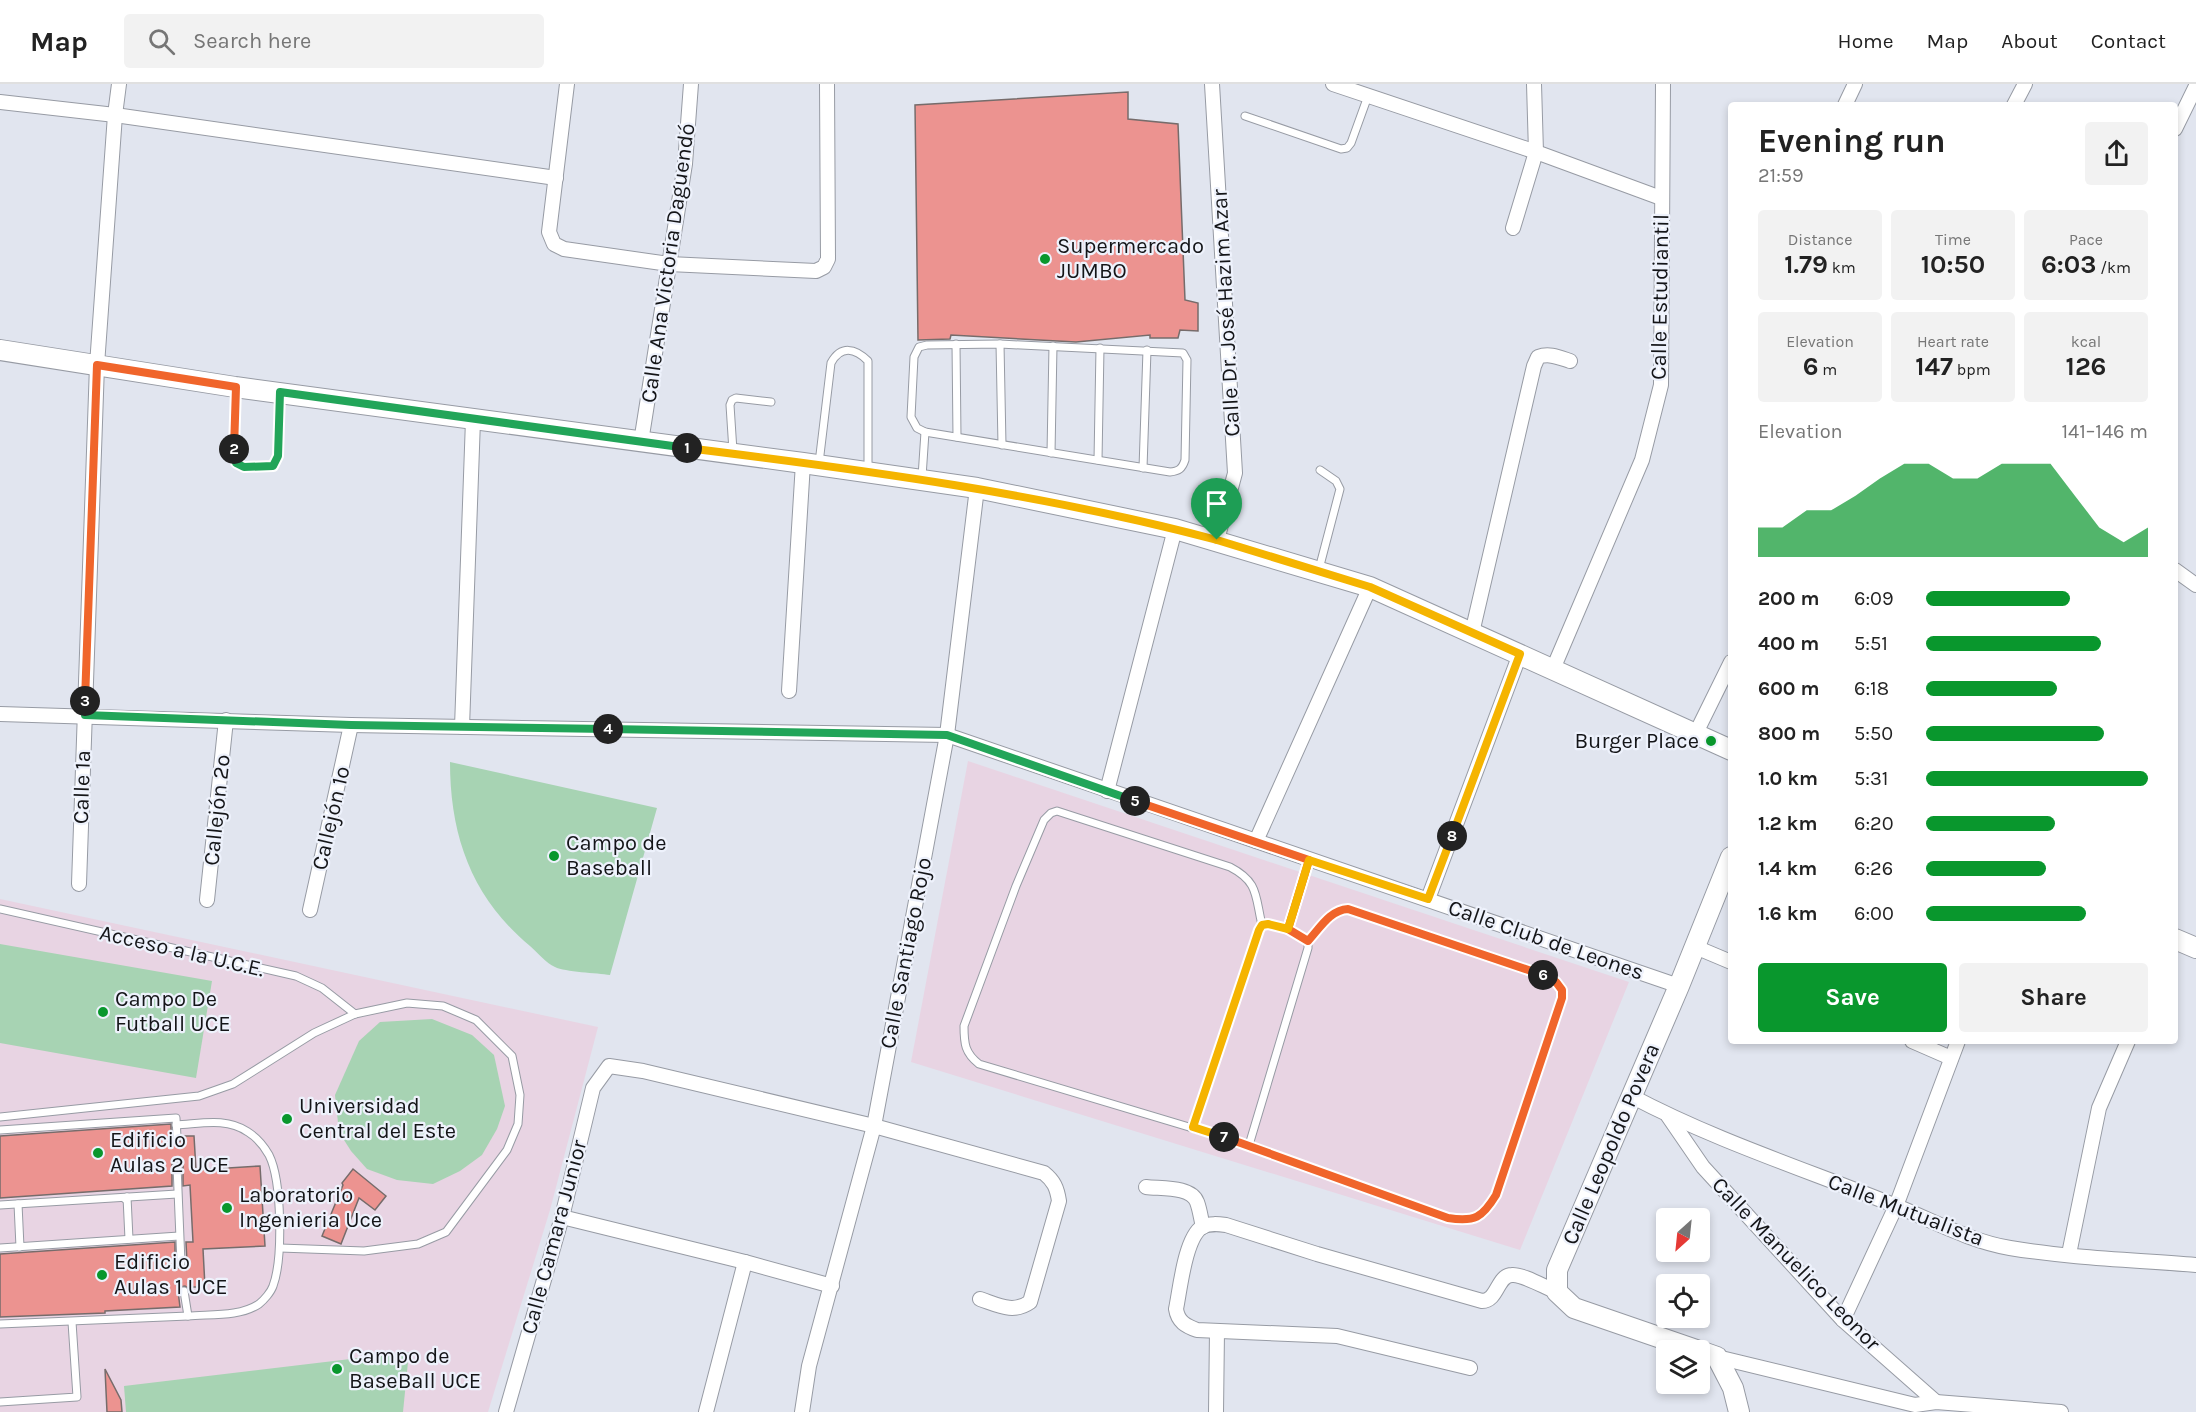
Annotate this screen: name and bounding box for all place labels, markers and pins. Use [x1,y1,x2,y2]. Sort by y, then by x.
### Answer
place label: Supermercado JUMBO [1057,233,1204,284]
marker: Supermercado JUMBO [1038,252,1052,266]
pin: 1 [672,433,702,463]
pin: 2 [219,434,249,464]
pin [1191,478,1242,540]
pin: 3 [70,686,100,716]
pin: 4 [593,714,623,744]
place label: Burger Place [1574,728,1699,754]
marker: Burger Place [1704,734,1718,748]
pin: 5 [1120,786,1150,816]
pin: 8 [1437,821,1467,851]
place label: Campo de Baseball [566,830,667,881]
marker: Campo de Baseball [547,849,561,863]
pin: 6 [1528,960,1558,990]
place label: Campo De Futball UCE [115,986,231,1037]
marker: Campo De Futball UCE [96,1005,110,1019]
place label: Universidad Central del Este [299,1093,456,1144]
marker: Universidad Central del Este [280,1112,294,1126]
pin: 7 [1209,1122,1239,1152]
place label: Edificio Aulas 2 UCE [110,1127,229,1178]
marker: Edificio Aulas 2 UCE [91,1146,105,1160]
place label: Laboratorio Ingenieria Uce [239,1182,382,1233]
marker: Laboratorio Ingenieria Uce [220,1201,234,1215]
place label: Edificio Aulas 1 UCE [114,1249,228,1300]
marker: Edificio Aulas 1 UCE [95,1268,109,1282]
place label: Campo de BaseBall UCE [349,1343,481,1394]
marker: Campo de BaseBall UCE [330,1362,344,1376]

